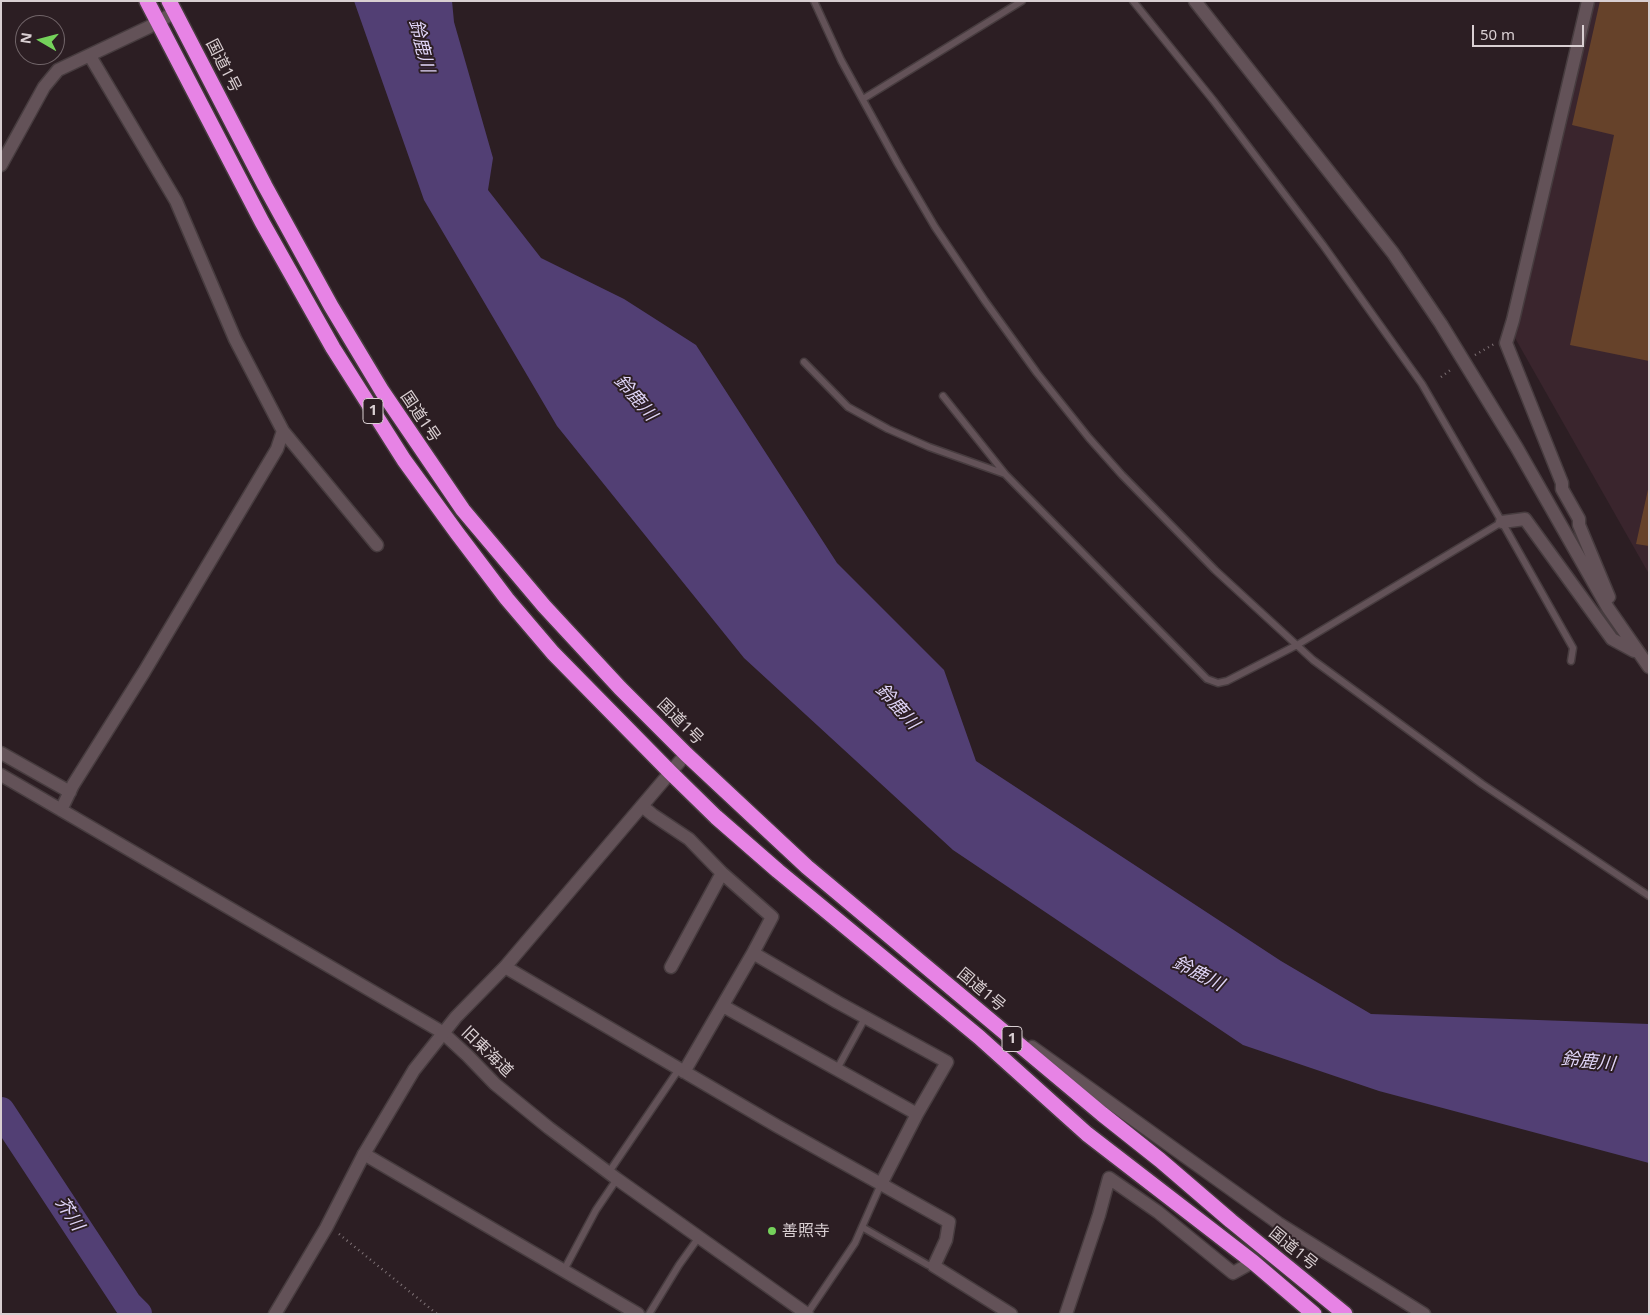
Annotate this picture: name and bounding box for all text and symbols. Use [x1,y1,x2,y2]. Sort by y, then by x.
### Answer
north arrow [15,15,65,65]
scale bar [1475,15,1588,47]
water label: 鈴鹿川 [404,17,438,75]
text: 50 m [1480,24,1515,44]
text: N [15,31,36,45]
street label: 国道1号 [201,36,245,96]
water label: 鈴鹿川 [609,371,661,425]
street label: 国道1号 [396,388,444,446]
road number: 1 [363,398,383,424]
water label: 鈴鹿川 [871,680,923,734]
street label: 国道1号 [653,695,707,749]
water label: 鈴鹿川 [1169,952,1227,996]
street label: 国道1号 [953,964,1009,1016]
street label: 旧東海道 [457,1023,517,1081]
road number: 1 [1002,1026,1022,1052]
water label: 鈴鹿川 [1560,1048,1616,1076]
water label: 芥川 [50,1193,88,1235]
place label: 善照寺 [782,1221,830,1241]
street label: 国道1号 [1265,1224,1321,1274]
marker: 善照寺 [766,1225,778,1237]

